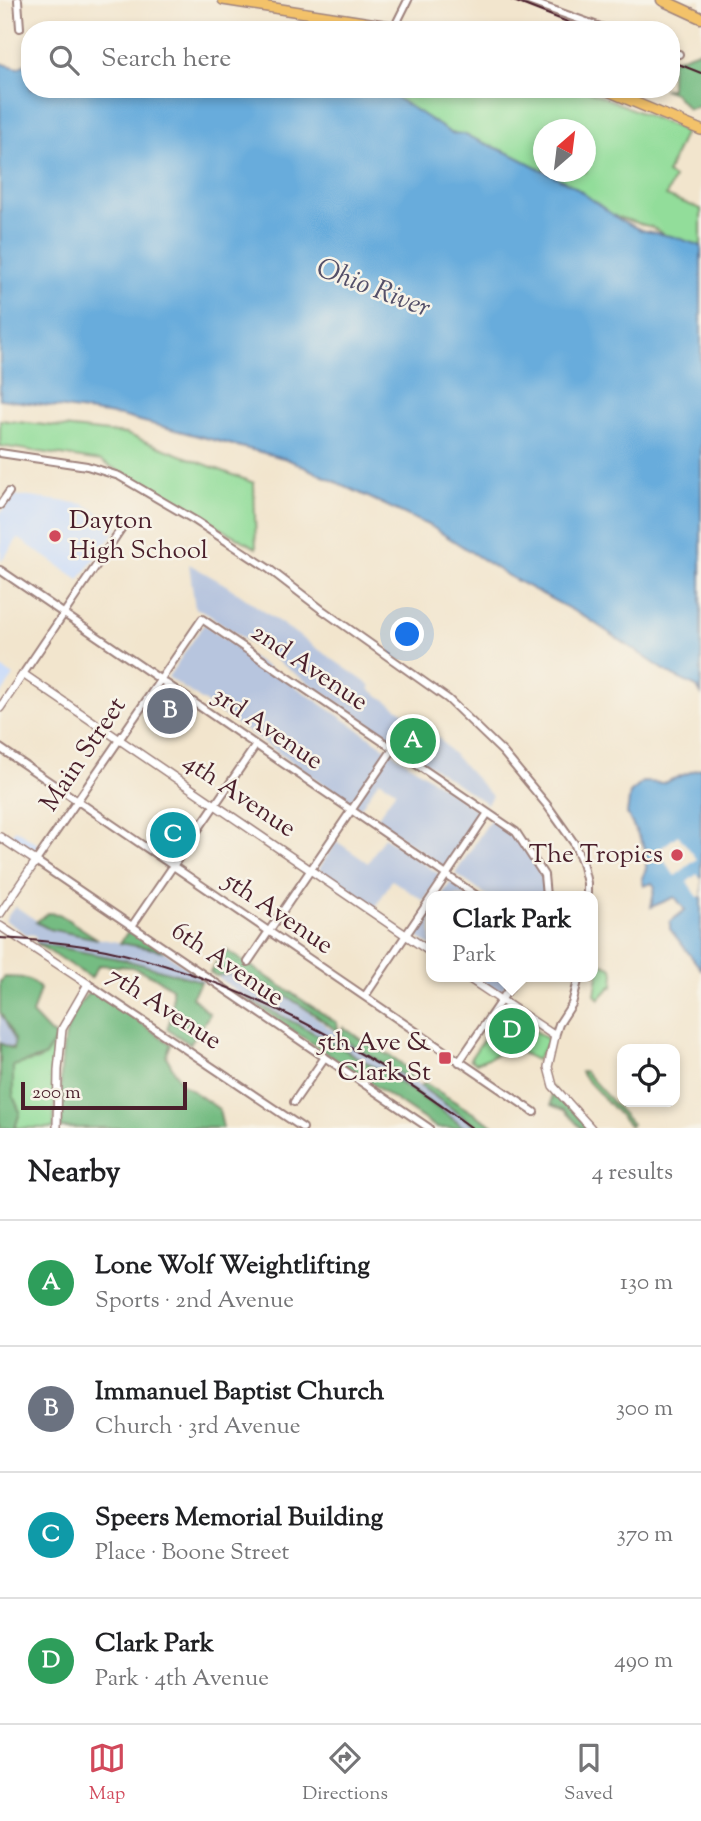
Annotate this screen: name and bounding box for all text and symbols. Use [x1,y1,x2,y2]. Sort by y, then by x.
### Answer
search box [21,21,680,98]
icon: search [45,41,83,79]
text: Search here [101,41,231,78]
north arrow [533,119,596,182]
water label: Ohio River [310,249,436,329]
place label: Dayton High School [69,503,208,570]
marker: Dayton High School [47,528,63,544]
street label: 2nd Avenue [243,615,375,721]
your location [390,617,424,651]
street label: 3rd Avenue [204,678,330,780]
pin: B [147,685,193,737]
street label: Main Street [32,690,136,820]
pin: A [390,715,436,767]
street label: 4th Avenue [175,744,303,848]
pin: C [150,809,196,861]
place label: The Tropics [529,837,663,874]
marker: The Tropics [669,847,685,863]
street label: 5th Avenue [214,862,340,964]
popup [426,891,598,982]
text: Clark Park [453,902,571,939]
street label: 6th Avenue [163,913,291,1017]
text: Park [453,939,497,972]
street label: 7th Avenue [100,958,228,1060]
pin: D [489,1005,535,1057]
place label: 5th Ave & Clark St [316,1025,431,1092]
map controls [617,1044,680,1107]
button: locate [617,1044,680,1107]
marker: 5th Ave & Clark St [437,1050,453,1066]
scale bar [21,1079,187,1111]
text: 200 m [32,1080,81,1107]
text: Nearby [28,1152,120,1195]
text: 4 results [592,1157,673,1190]
text: Lone Wolf Weightlifting [95,1248,370,1285]
text: A [42,1267,60,1300]
text: 130 m [620,1267,673,1300]
text: Sports · 2nd Avenue [95,1285,294,1318]
text: Immanuel Baptist Church [95,1374,384,1411]
text: B [44,1393,58,1426]
text: 300 m [616,1393,673,1426]
text: Church · 3rd Avenue [95,1411,301,1444]
text: Speers Memorial Building [95,1500,383,1537]
text: C [42,1519,60,1552]
text: 370 m [617,1519,673,1552]
text: Place · Boone Street [95,1537,289,1570]
text: Clark Park [95,1626,214,1663]
text: D [42,1645,60,1678]
text: 490 m [614,1645,673,1678]
text: Park · 4th Avenue [95,1663,269,1696]
tab: Map [88,1739,126,1808]
tab: Directions [302,1739,388,1808]
tab: Saved [564,1739,613,1808]

